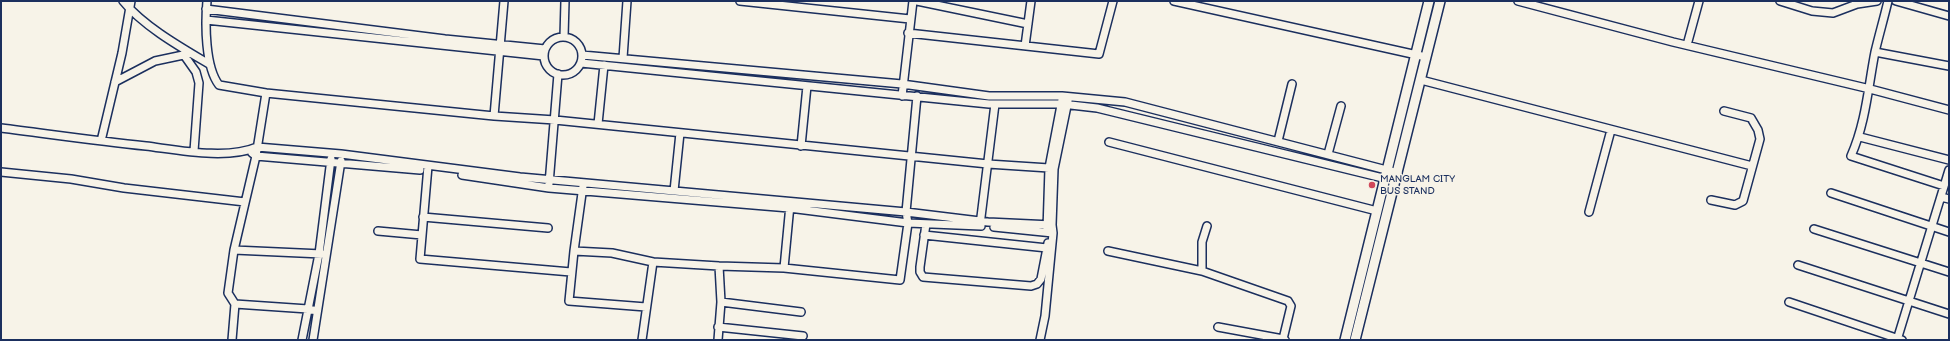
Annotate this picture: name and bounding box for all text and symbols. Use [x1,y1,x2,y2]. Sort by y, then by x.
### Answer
place label: MANGLAM CITY BUS STAND [1380,173,1455,196]
marker: MANGLAM CITY BUS STAND [1367,180,1377,190]

